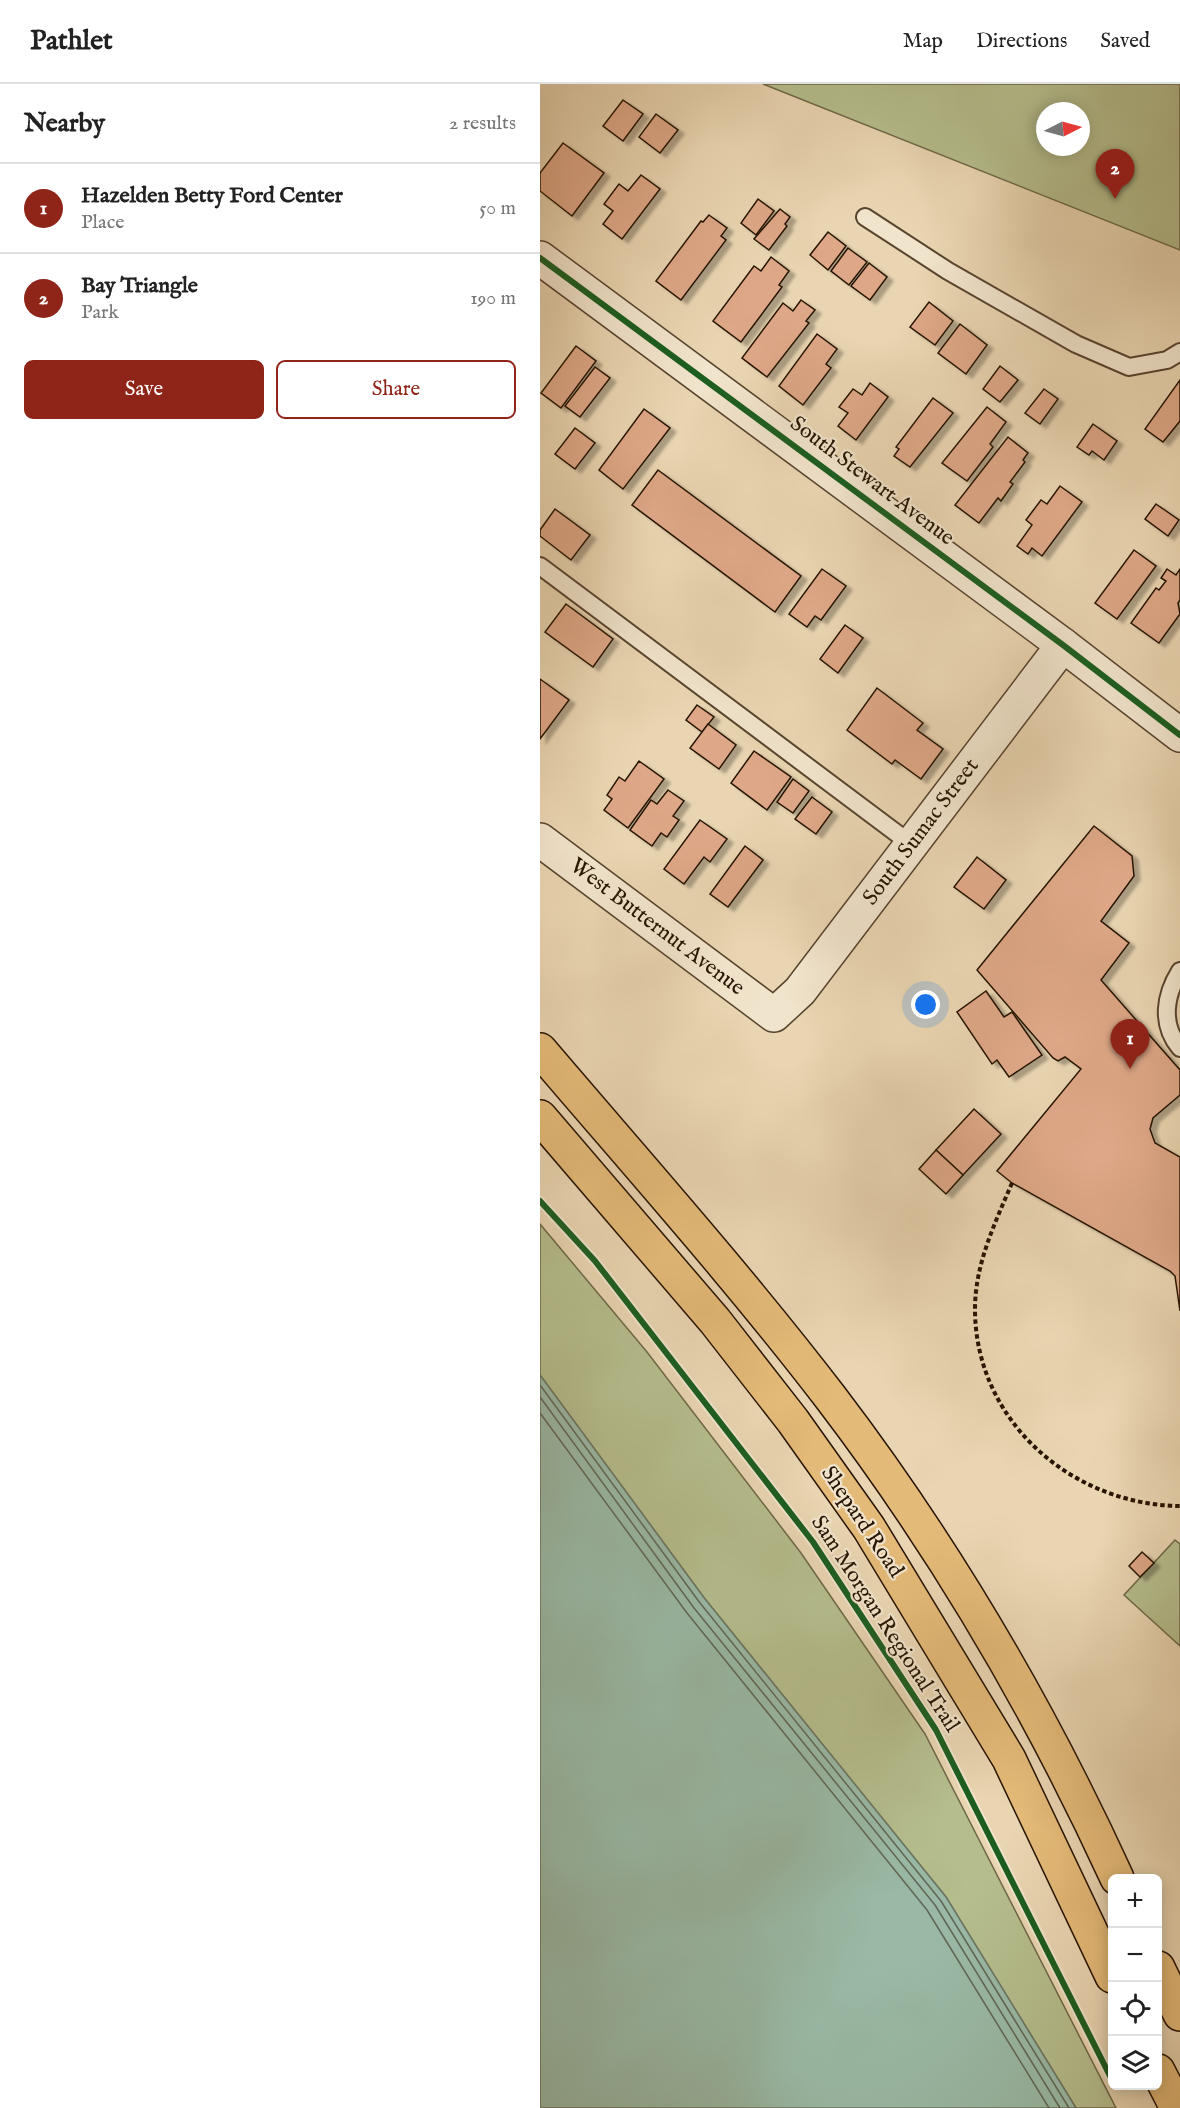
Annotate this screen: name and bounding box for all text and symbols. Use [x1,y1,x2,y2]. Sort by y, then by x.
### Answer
text: Pathlet [30,24,113,59]
text: Map [903,28,943,55]
text: Directions [976,28,1067,55]
text: Saved [1100,28,1150,55]
north arrow [1036,102,1090,156]
text: Nearby [24,107,105,140]
text: 2 results [449,111,516,136]
pin: 2 [1096,150,1134,199]
text: Hazelden Betty Ford Center [81,182,343,210]
text: 1 [40,196,47,221]
text: 50 m [479,196,516,221]
text: Place [81,210,124,235]
text: Bay Triangle [81,272,198,300]
text: 2 [39,286,48,311]
text: 190 m [470,286,516,311]
text: Park [81,300,119,325]
button: Save [24,360,264,419]
button: Share [276,360,516,419]
street label: South Stewart Avenue [784,410,960,552]
street label: South Sumac Street [857,753,986,911]
street label: West Butternut Avenue [564,852,750,1002]
your location [911,990,940,1019]
pin: 1 [1110,1020,1150,1069]
street label: Shepard Road [814,1461,910,1583]
street label: Sam Morgan Regional Trail [804,1510,966,1738]
map controls [1108,1874,1162,2090]
button: + [1108,1874,1162,1928]
button: − [1108,1928,1162,1982]
button: locate [1108,1982,1162,2036]
button: layers [1108,2036,1162,2090]

